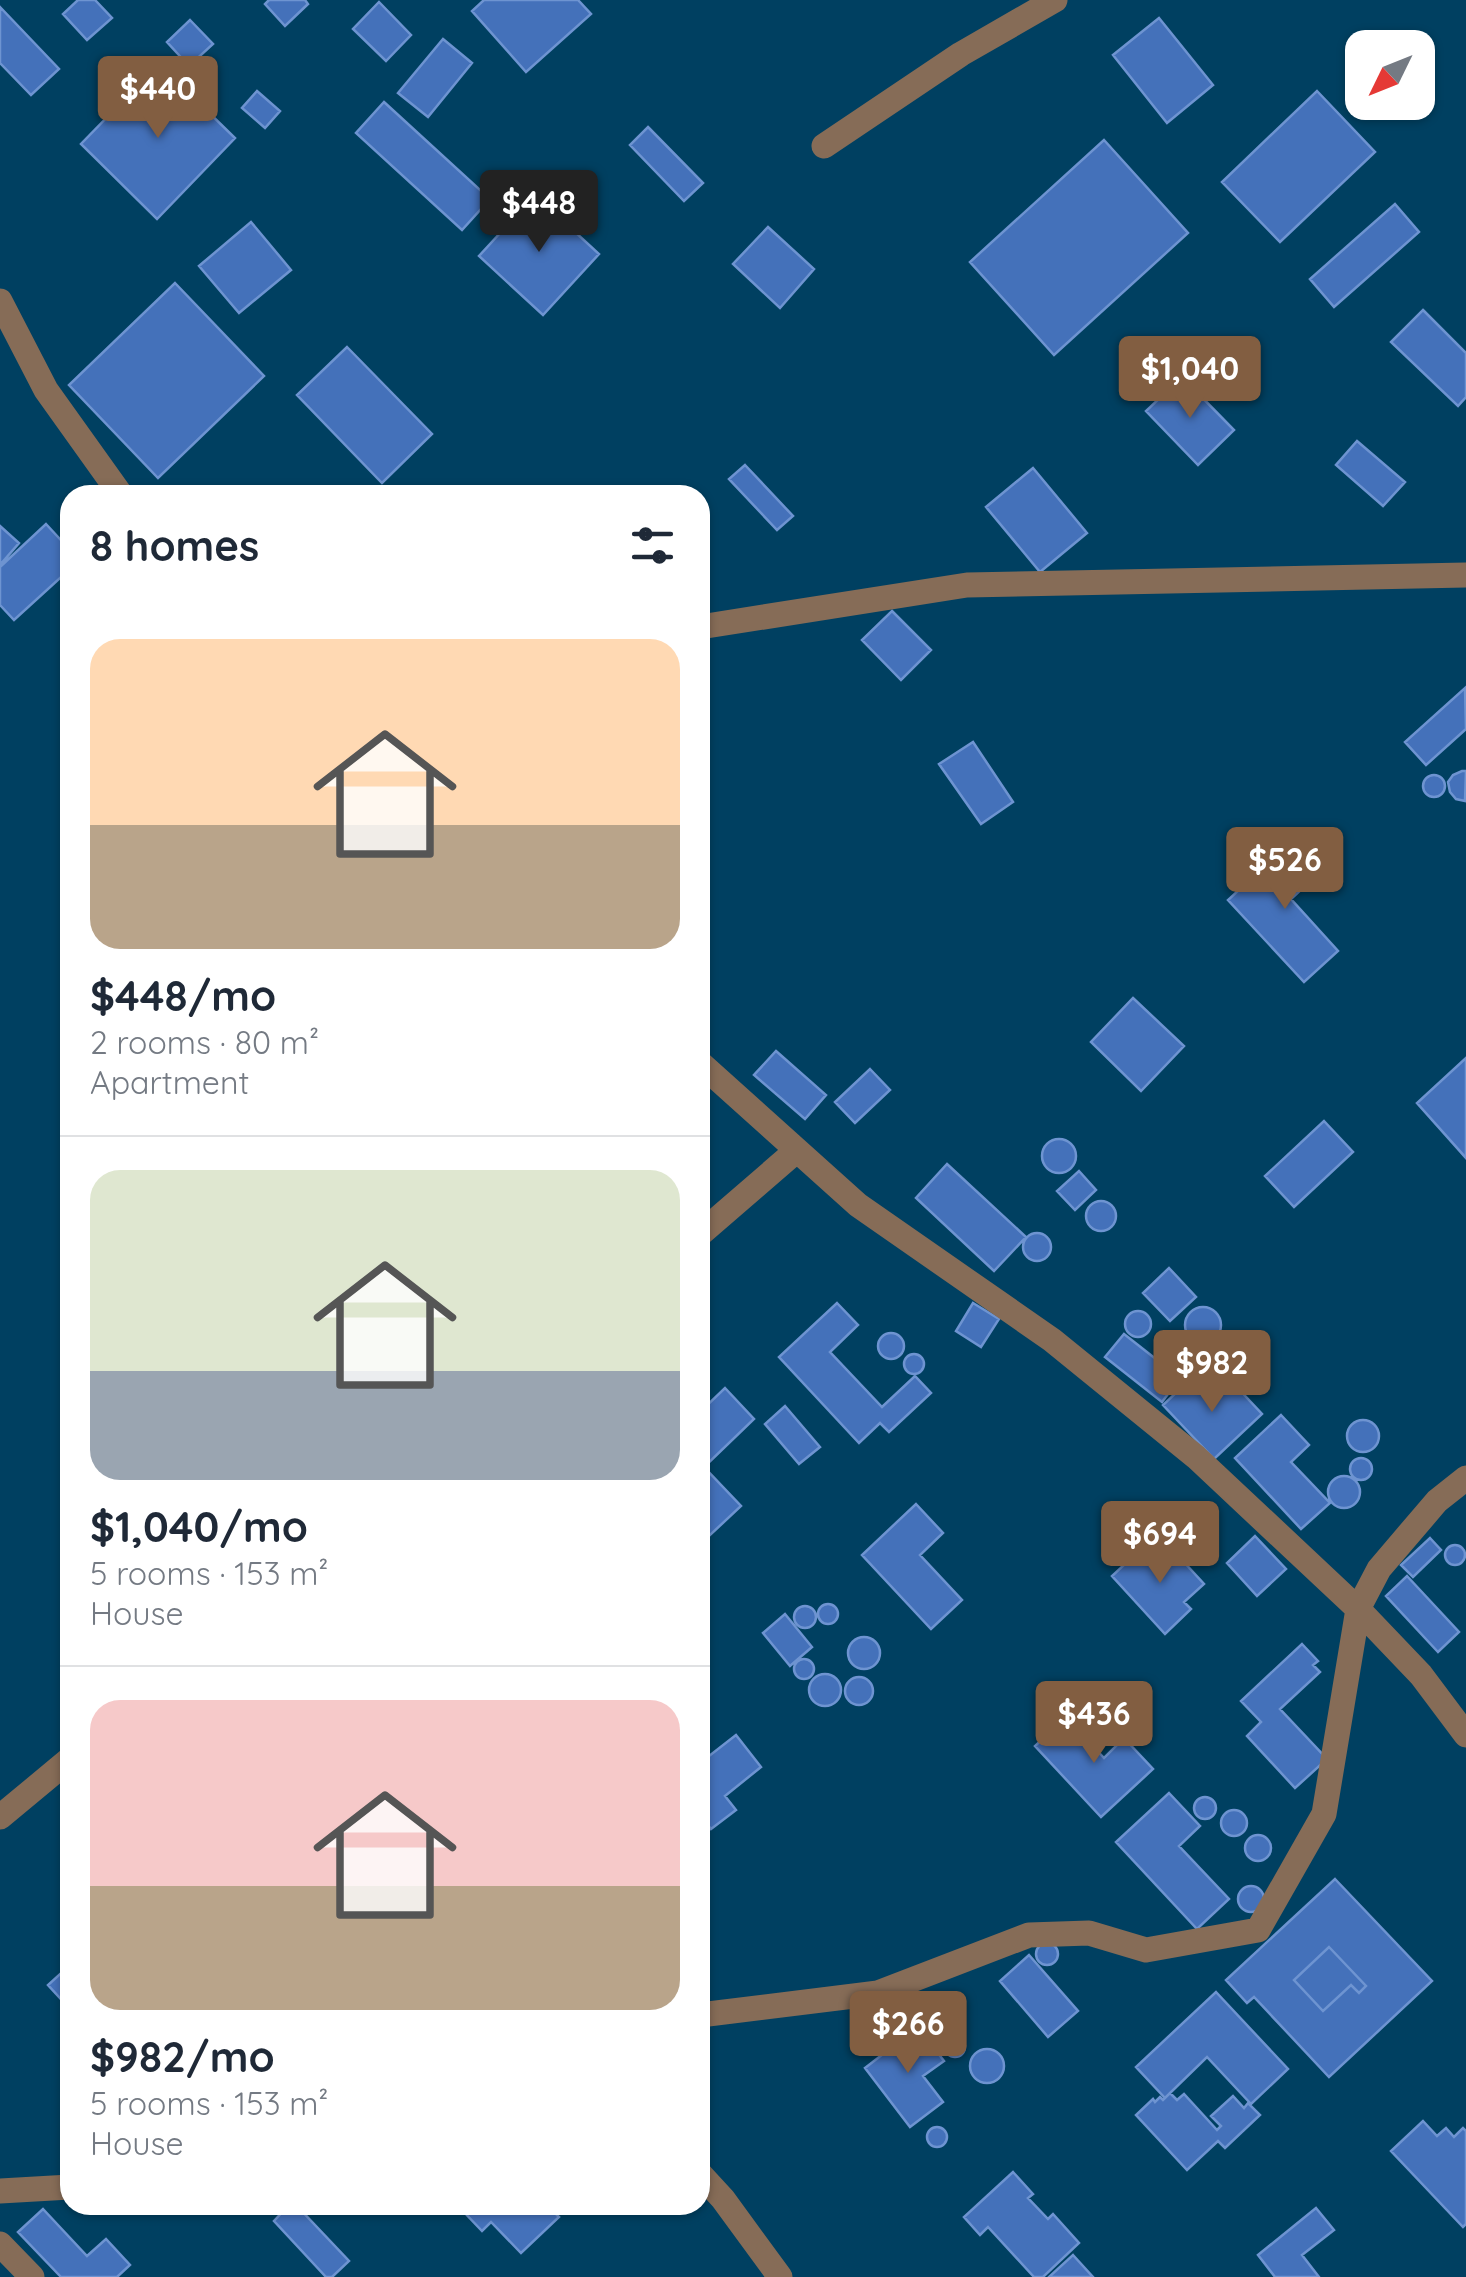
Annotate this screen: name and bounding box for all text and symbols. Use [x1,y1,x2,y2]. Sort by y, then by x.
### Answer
north arrow [1345,30,1435,120]
map controls [1345,30,1435,120]
pin: $440 [99,56,217,141]
text: $440 [120,68,196,108]
pin: $448 [480,170,598,255]
text: $448 [502,182,576,222]
pin: $1,040 [1109,336,1271,421]
text: $1,040 [1141,348,1239,388]
icon: filters [625,518,680,573]
text: 8 homes [90,519,259,572]
icon: home [295,704,475,884]
pin: $526 [1226,827,1344,912]
text: $526 [1248,839,1322,879]
text: $448/mo [90,969,276,1022]
text: 2 rooms · 80 m² [90,1022,319,1062]
text: Apartment [90,1062,249,1102]
icon: home [295,1235,475,1415]
pin: $982 [1153,1330,1271,1415]
text: $982 [1175,1342,1249,1382]
text: $1,040/mo [90,1500,308,1553]
pin: $694 [1101,1501,1219,1586]
text: $694 [1123,1513,1197,1553]
text: 5 rooms · 153 m² [90,1553,328,1593]
text: House [90,1593,184,1633]
pin: $436 [1035,1681,1153,1766]
text: $436 [1058,1693,1130,1733]
icon: home [295,1765,475,1945]
pin: $266 [849,1991,967,2076]
text: $266 [872,2003,944,2043]
text: $982/mo [90,2030,275,2083]
text: 5 rooms · 153 m² [90,2083,328,2123]
text: House [90,2123,184,2163]

